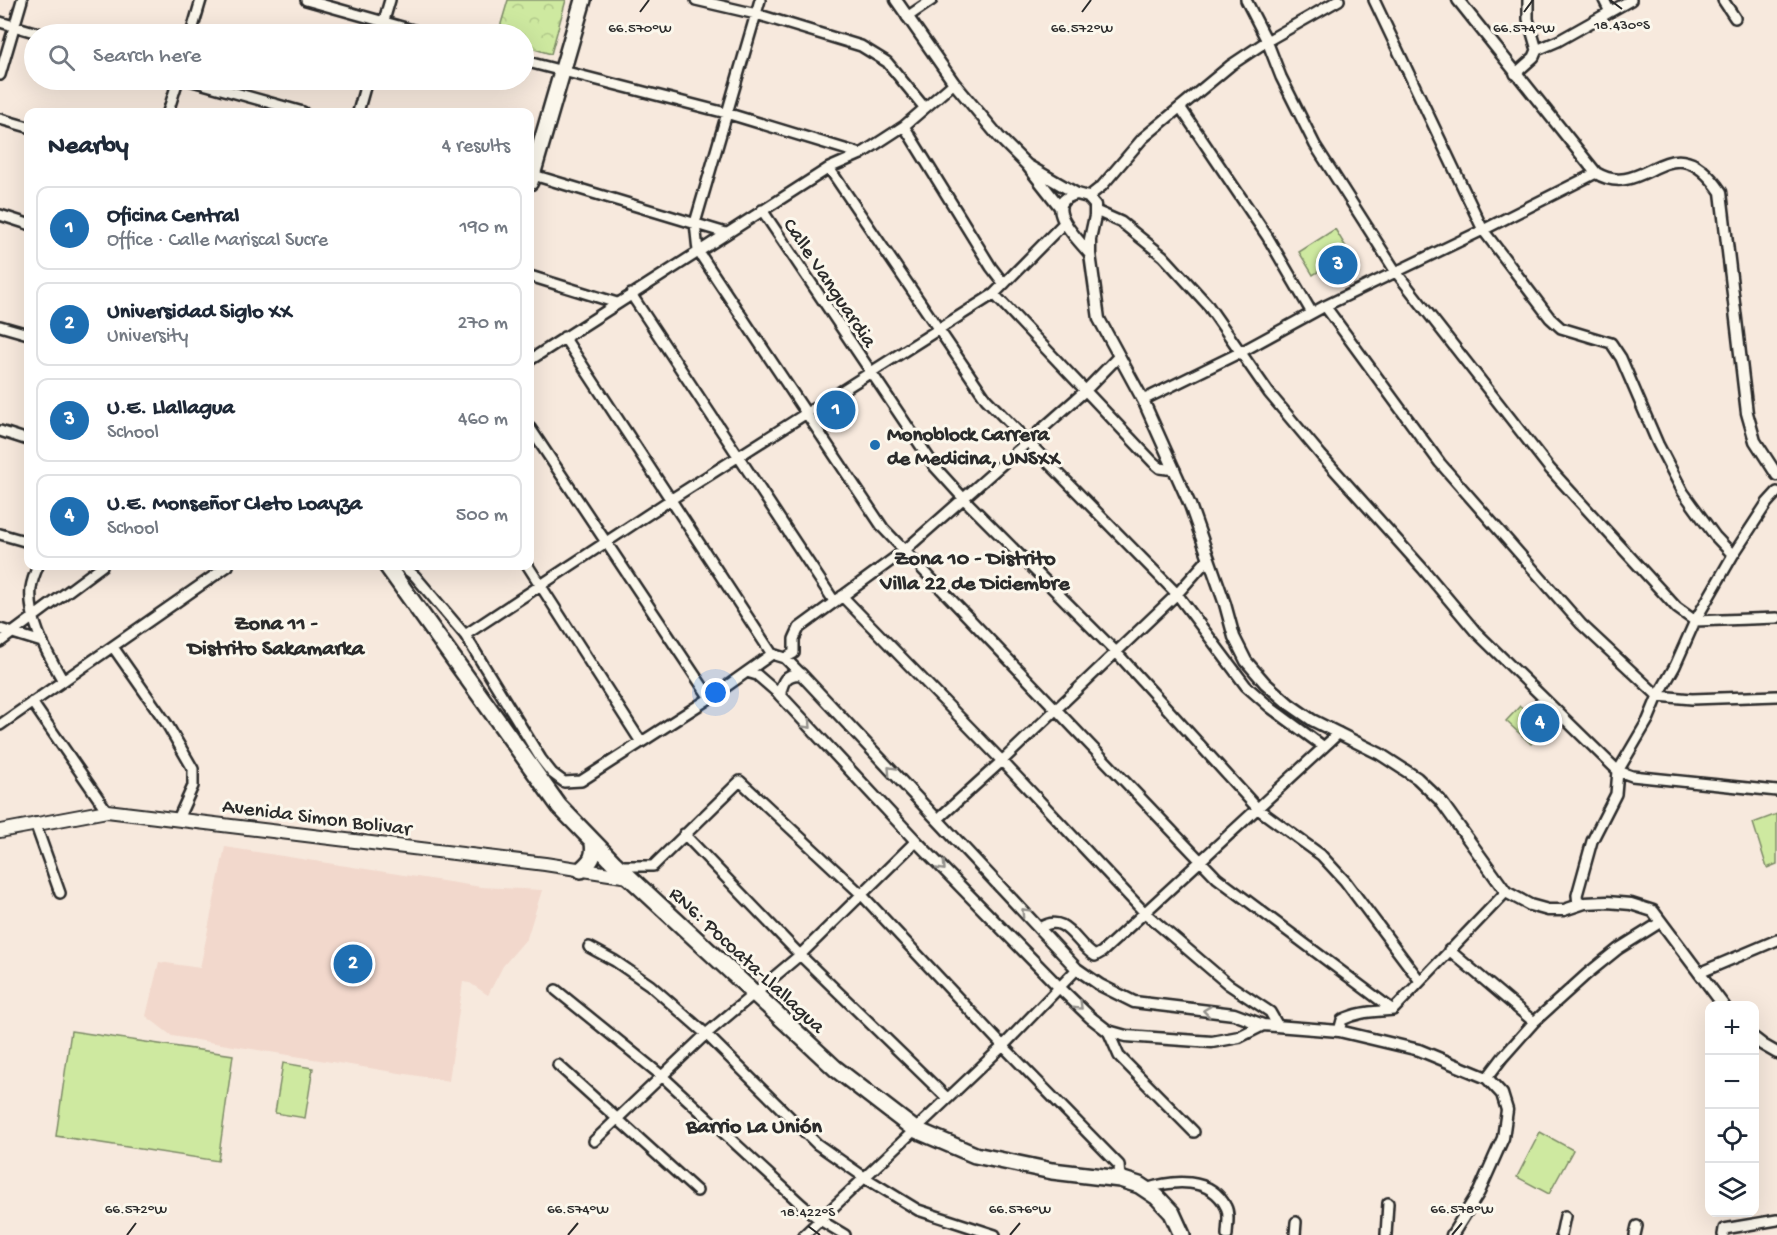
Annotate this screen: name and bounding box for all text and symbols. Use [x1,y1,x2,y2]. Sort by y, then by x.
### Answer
text: 18.430°S [1593,17,1650,35]
text: 66.570°W [608,20,672,38]
text: 66.572°W [1051,20,1113,38]
text: 66.574°W [1493,20,1555,38]
search box [24,24,534,90]
icon: search [45,41,78,74]
text: Search here [93,44,201,70]
text: Nearby [48,132,129,163]
text: 4 results [442,136,510,159]
text: Oficina Central [107,204,239,230]
street label: Calle Vanguardia [776,214,881,355]
text: 1 [65,217,74,240]
text: 190 m [460,217,508,240]
text: Office · Calle Mariscal Sucre [107,230,328,253]
pin: 3 [1318,242,1358,288]
text: Universidad Siglo XX [107,300,292,326]
text: 2 [65,313,74,336]
text: 270 m [458,313,508,336]
text: University [107,326,188,349]
pin: 1 [816,388,856,432]
text: U.E. Llallagua [107,396,235,422]
text: 3 [64,409,75,432]
text: 460 m [458,409,508,432]
text: School [107,422,159,445]
place label: Monoblock Carrera de Medicina, UNSXX [887,424,1062,473]
marker: Monoblock Carrera de Medicina, UNSXX [868,438,882,452]
text: U.E. Monseñor Cleto Loayza [107,492,362,518]
text: 4 [65,505,74,528]
text: 500 m [456,505,508,528]
text: School [107,518,159,541]
district label: Zona 10 - Distrito Villa 22 de Diciembre [879,547,1070,598]
district label: Zona 11 - Distrito Sakamarka [186,612,366,663]
your location [701,678,730,707]
pin: 4 [1520,700,1560,746]
one-way arrow [801,718,812,729]
one-way arrow [888,767,899,778]
street label: Avenida Simon Bolivar [221,795,414,844]
one-way arrow [935,861,946,871]
street label: RN6: Pocoata-Llallagua [662,883,830,1041]
one-way arrow [1021,909,1032,919]
pin: 2 [334,942,372,986]
one-way arrow [1072,999,1082,1010]
map controls [1705,1001,1759,1217]
button: + [1705,1001,1759,1055]
one-way arrow [1202,1005,1211,1018]
button: − [1705,1055,1759,1109]
button: locate [1705,1109,1759,1163]
district label: Barrio La Unión [685,1115,822,1141]
button: layers [1705,1163,1759,1217]
text: 66.572°W [105,1201,167,1219]
text: 66.574°W [547,1201,609,1219]
text: 66.576°W [989,1201,1052,1219]
text: 66.578°W [1430,1201,1494,1219]
text: 18.422°S [780,1204,835,1222]

